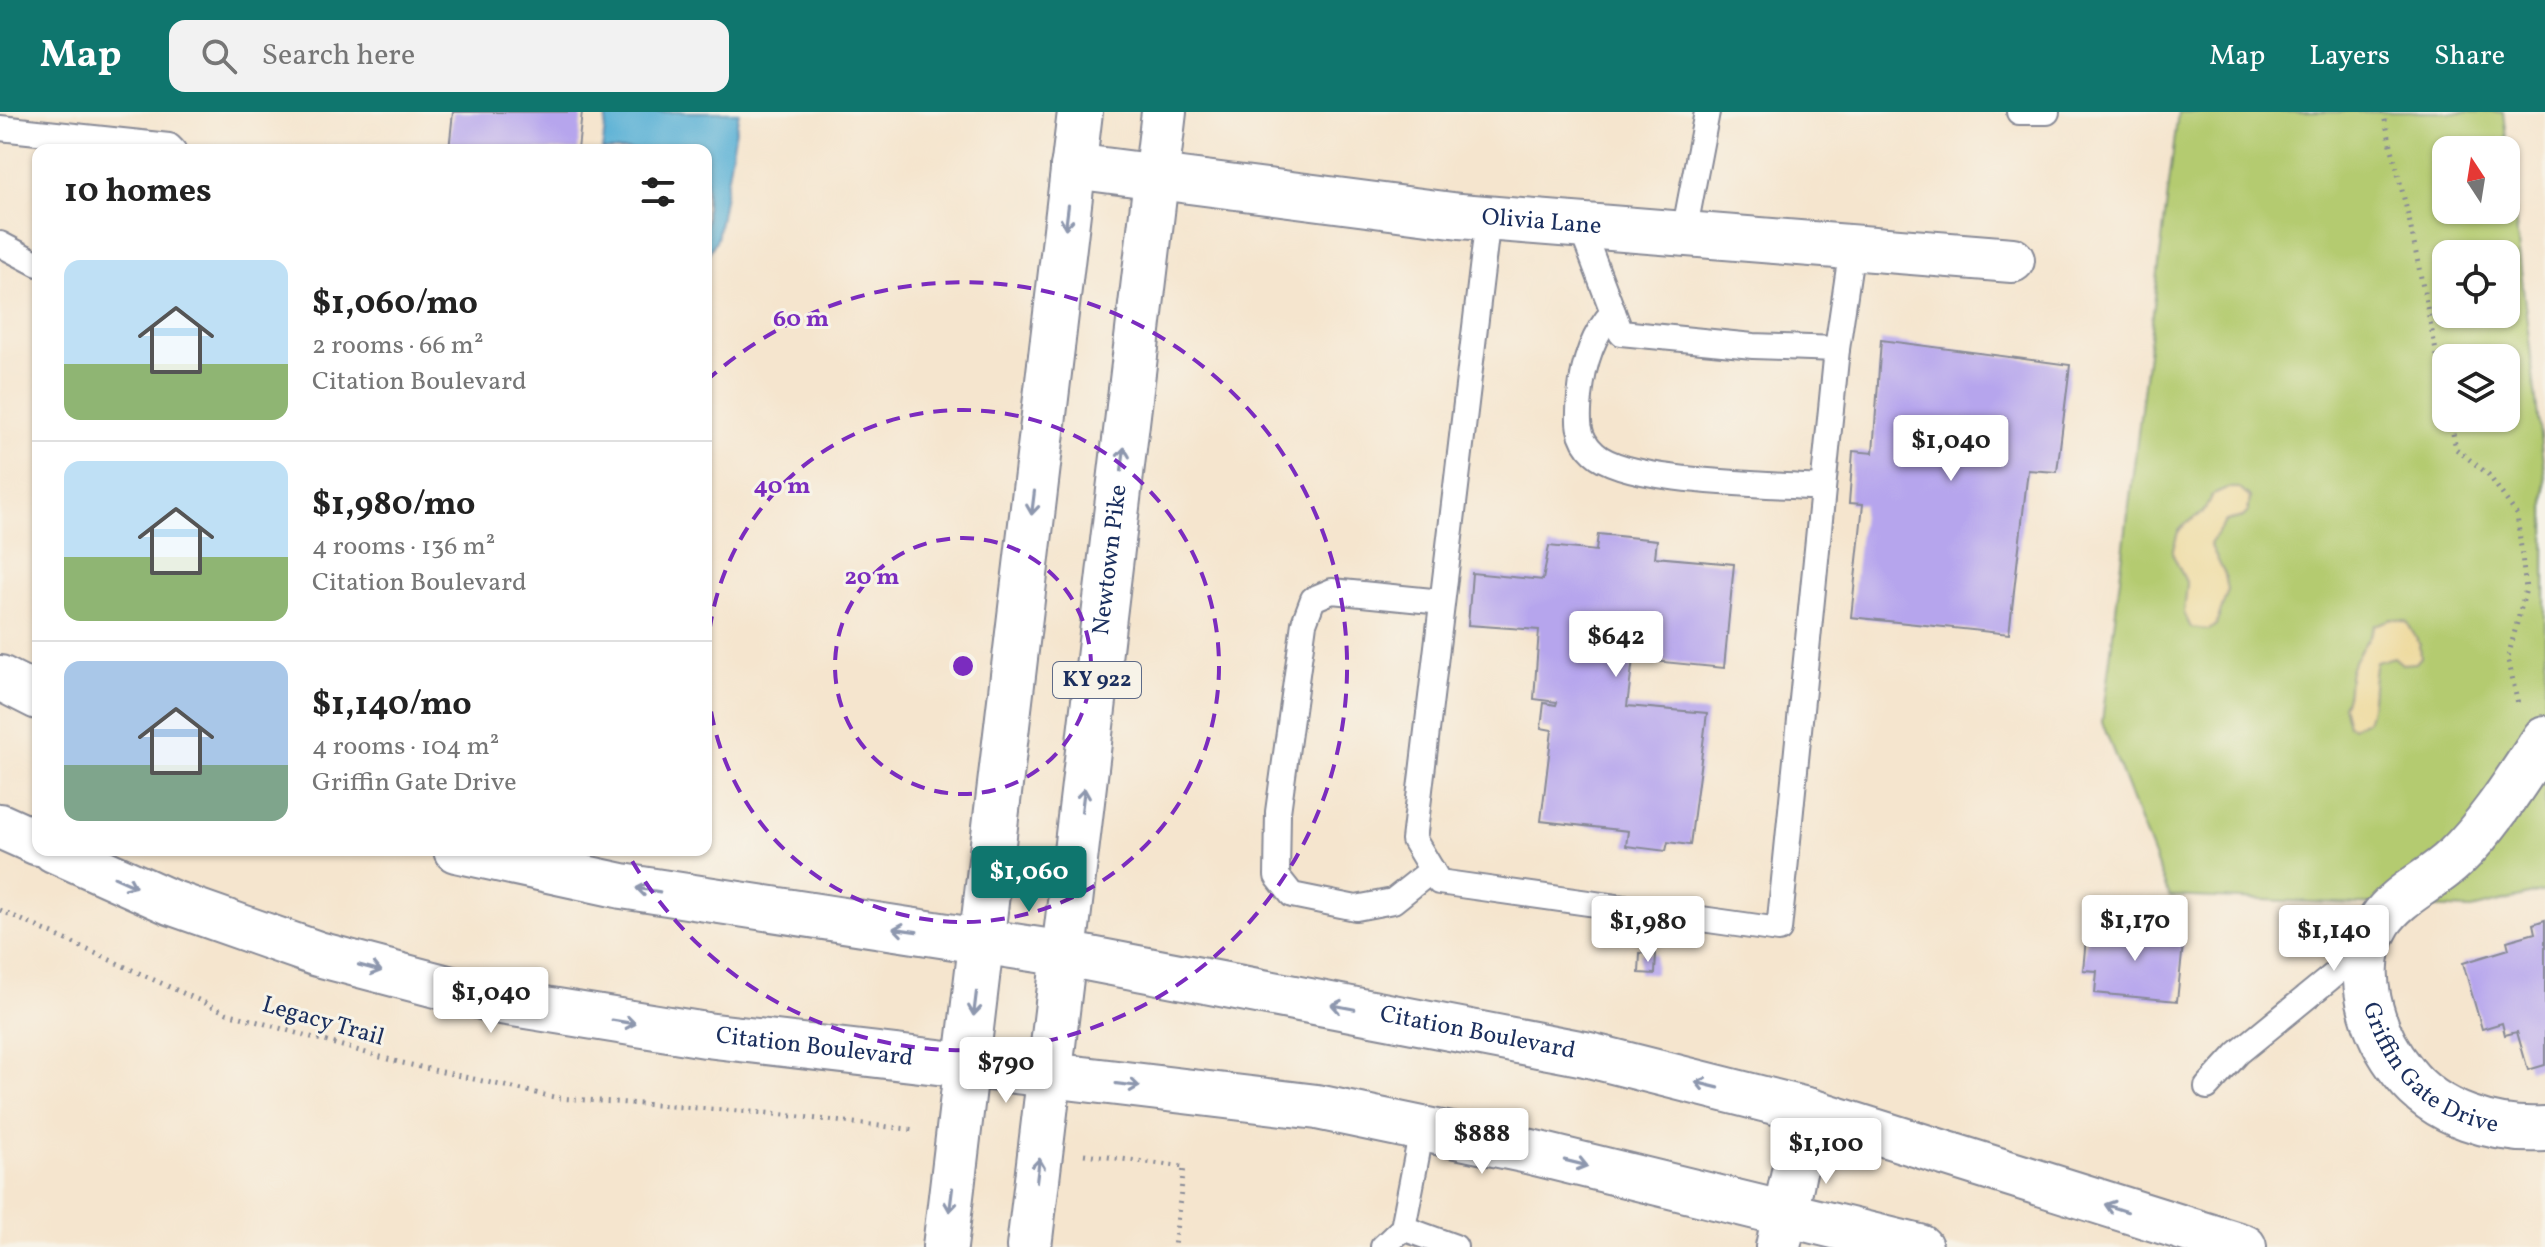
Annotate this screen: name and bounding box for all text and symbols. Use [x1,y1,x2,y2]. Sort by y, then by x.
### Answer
search box [169,20,729,92]
text: Map [40,30,121,83]
icon: search [197,34,241,78]
text: Search here [261,35,415,77]
text: Map [2209,37,2265,76]
text: Layers [2309,37,2390,76]
text: Share [2434,37,2505,76]
north arrow [2432,136,2520,224]
map controls [2432,136,2520,432]
text: 10 homes [64,169,212,216]
icon: filters [636,170,680,214]
street label: Olivia Lane [1480,201,1603,244]
one-way arrow [1059,204,1074,229]
button: locate [2432,240,2520,328]
text: $1,060/mo [312,281,478,328]
icon: home [128,292,224,388]
text: 60 m [773,303,829,337]
text: 2 rooms · 66 m² [312,328,484,364]
button: layers [2432,344,2520,432]
text: Citation Boulevard [312,364,527,400]
pin: $1,040 [1886,415,2016,483]
text: $1,040 [1911,423,1991,459]
one-way arrow [1116,446,1131,473]
text: 40 m [754,470,810,504]
text: $1,980/mo [312,482,476,529]
street label: Newtown Pike [1085,483,1137,637]
one-way arrow [1026,489,1041,516]
icon: home [128,493,224,589]
text: 4 rooms · 136 m² [312,529,495,565]
text: 20 m [844,561,900,595]
text: Citation Boulevard [312,565,527,601]
pin: $642 [1569,611,1663,679]
text: $642 [1587,619,1645,655]
centre of rings [949,652,977,680]
road number: KY 922 [1053,662,1141,698]
text: $1,140/mo [312,682,472,729]
icon: home [128,693,224,789]
text: 4 rooms · 104 m² [312,729,499,765]
text: Griffin Gate Drive [312,765,517,801]
one-way arrow [1076,787,1091,814]
pin: $1,060 [964,846,1094,914]
text: $1,060 [990,854,1068,890]
one-way arrow [113,875,137,890]
one-way arrow [636,882,661,897]
pin: $1,170 [2070,895,2200,963]
pin: $1,980 [1583,896,1713,964]
text: $1,170 [2100,903,2170,939]
text: $1,980 [1609,904,1687,940]
pin: $1,140 [2269,905,2399,973]
text: $1,140 [2297,913,2371,949]
one-way arrow [893,921,918,936]
one-way arrow [357,961,383,976]
pin: $1,040 [426,967,556,1035]
text: $1,040 [451,975,531,1011]
street label: Legacy Trail [258,988,388,1056]
one-way arrow [967,990,982,1017]
street label: Citation Boulevard [1377,998,1578,1069]
street label: Griffin Gate Drive [2353,998,2501,1143]
one-way arrow [1331,999,1356,1014]
one-way arrow [611,1015,636,1030]
street label: Citation Boulevard [714,1019,915,1076]
pin: $790 [959,1037,1053,1105]
text: $790 [977,1045,1035,1081]
one-way arrow [1694,1076,1720,1091]
one-way arrow [1114,1077,1141,1092]
pin: $888 [1435,1108,1529,1176]
text: $888 [1453,1116,1511,1152]
pin: $1,100 [1761,1118,1891,1186]
text: $1,100 [1788,1126,1864,1162]
one-way arrow [1563,1156,1589,1171]
one-way arrow [1031,1157,1046,1183]
one-way arrow [943,1187,958,1213]
one-way arrow [2104,1200,2130,1215]

